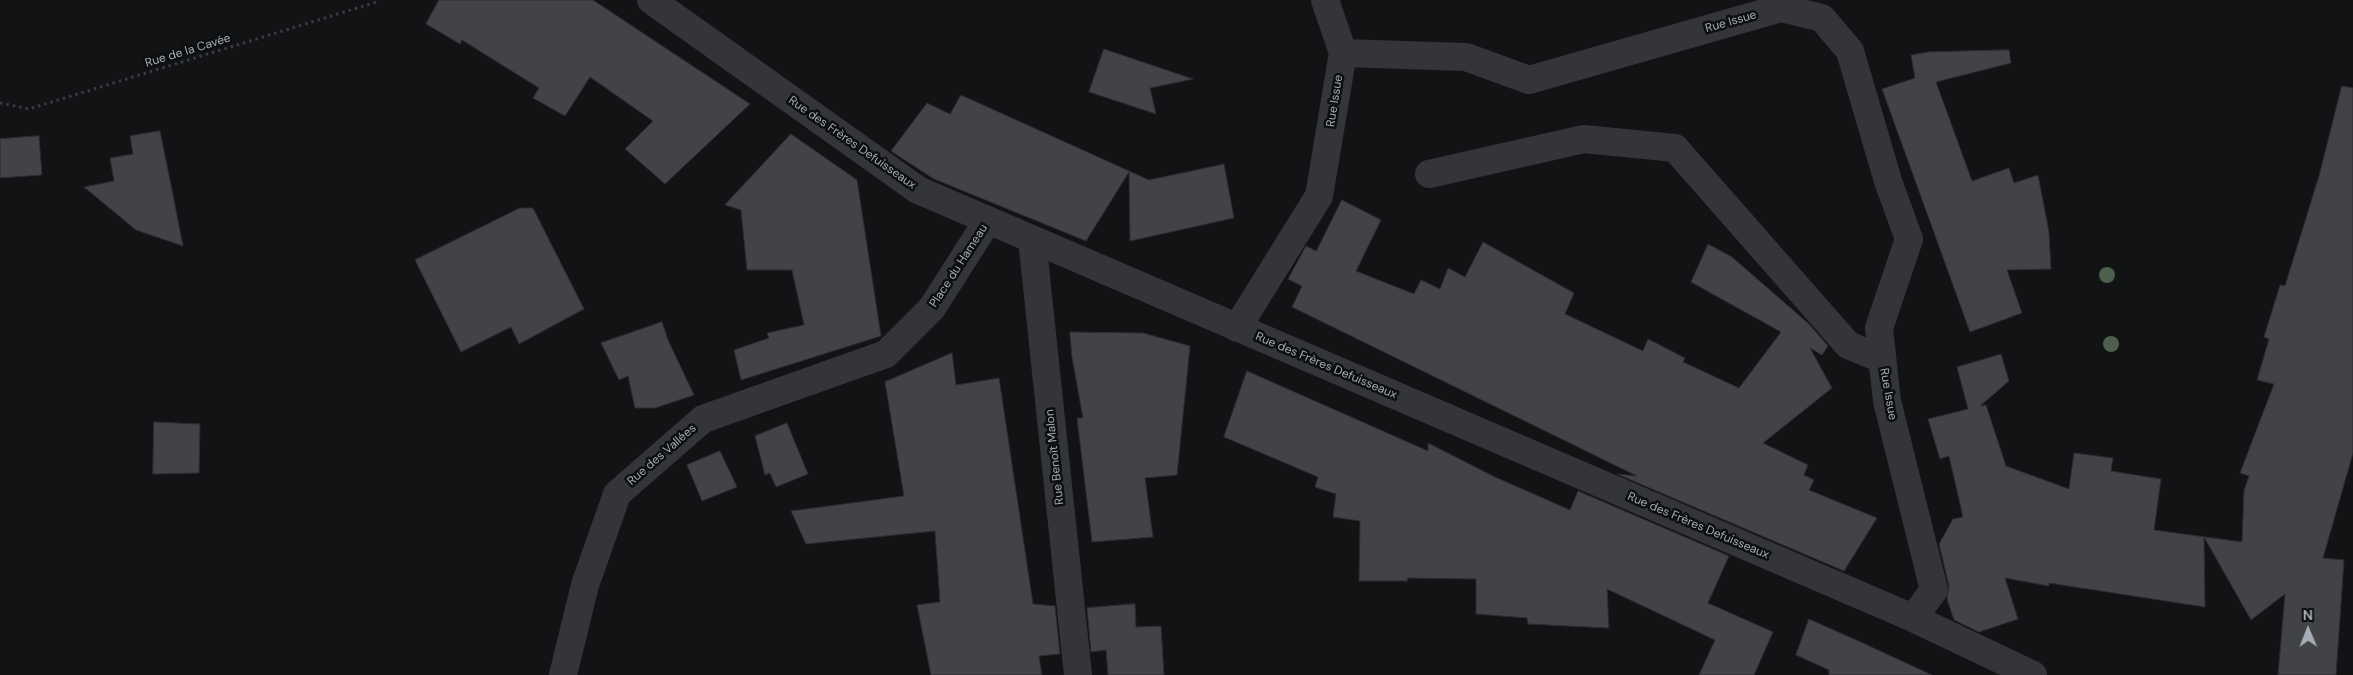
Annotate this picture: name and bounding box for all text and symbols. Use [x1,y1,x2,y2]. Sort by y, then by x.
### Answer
street label: Rue Issue [1704,8,1758,36]
street label: Rue de la Cavée [144,31,232,71]
street label: Rue Issue [1324,74,1346,128]
street label: Rue des Frères Defuisseaux [785,93,919,193]
street label: Place du Hameau [927,222,991,310]
street label: Rue des Frères Defuisseaux [1253,330,1399,402]
street label: Rue Issue [1876,367,1900,421]
street label: Rue Benoît Malon [1043,409,1067,505]
street label: Rue des Vallées [625,421,699,489]
street label: Rue des Frères Defuisseaux [1625,490,1771,562]
north arrow [2283,605,2333,655]
text: N [2302,606,2313,624]

